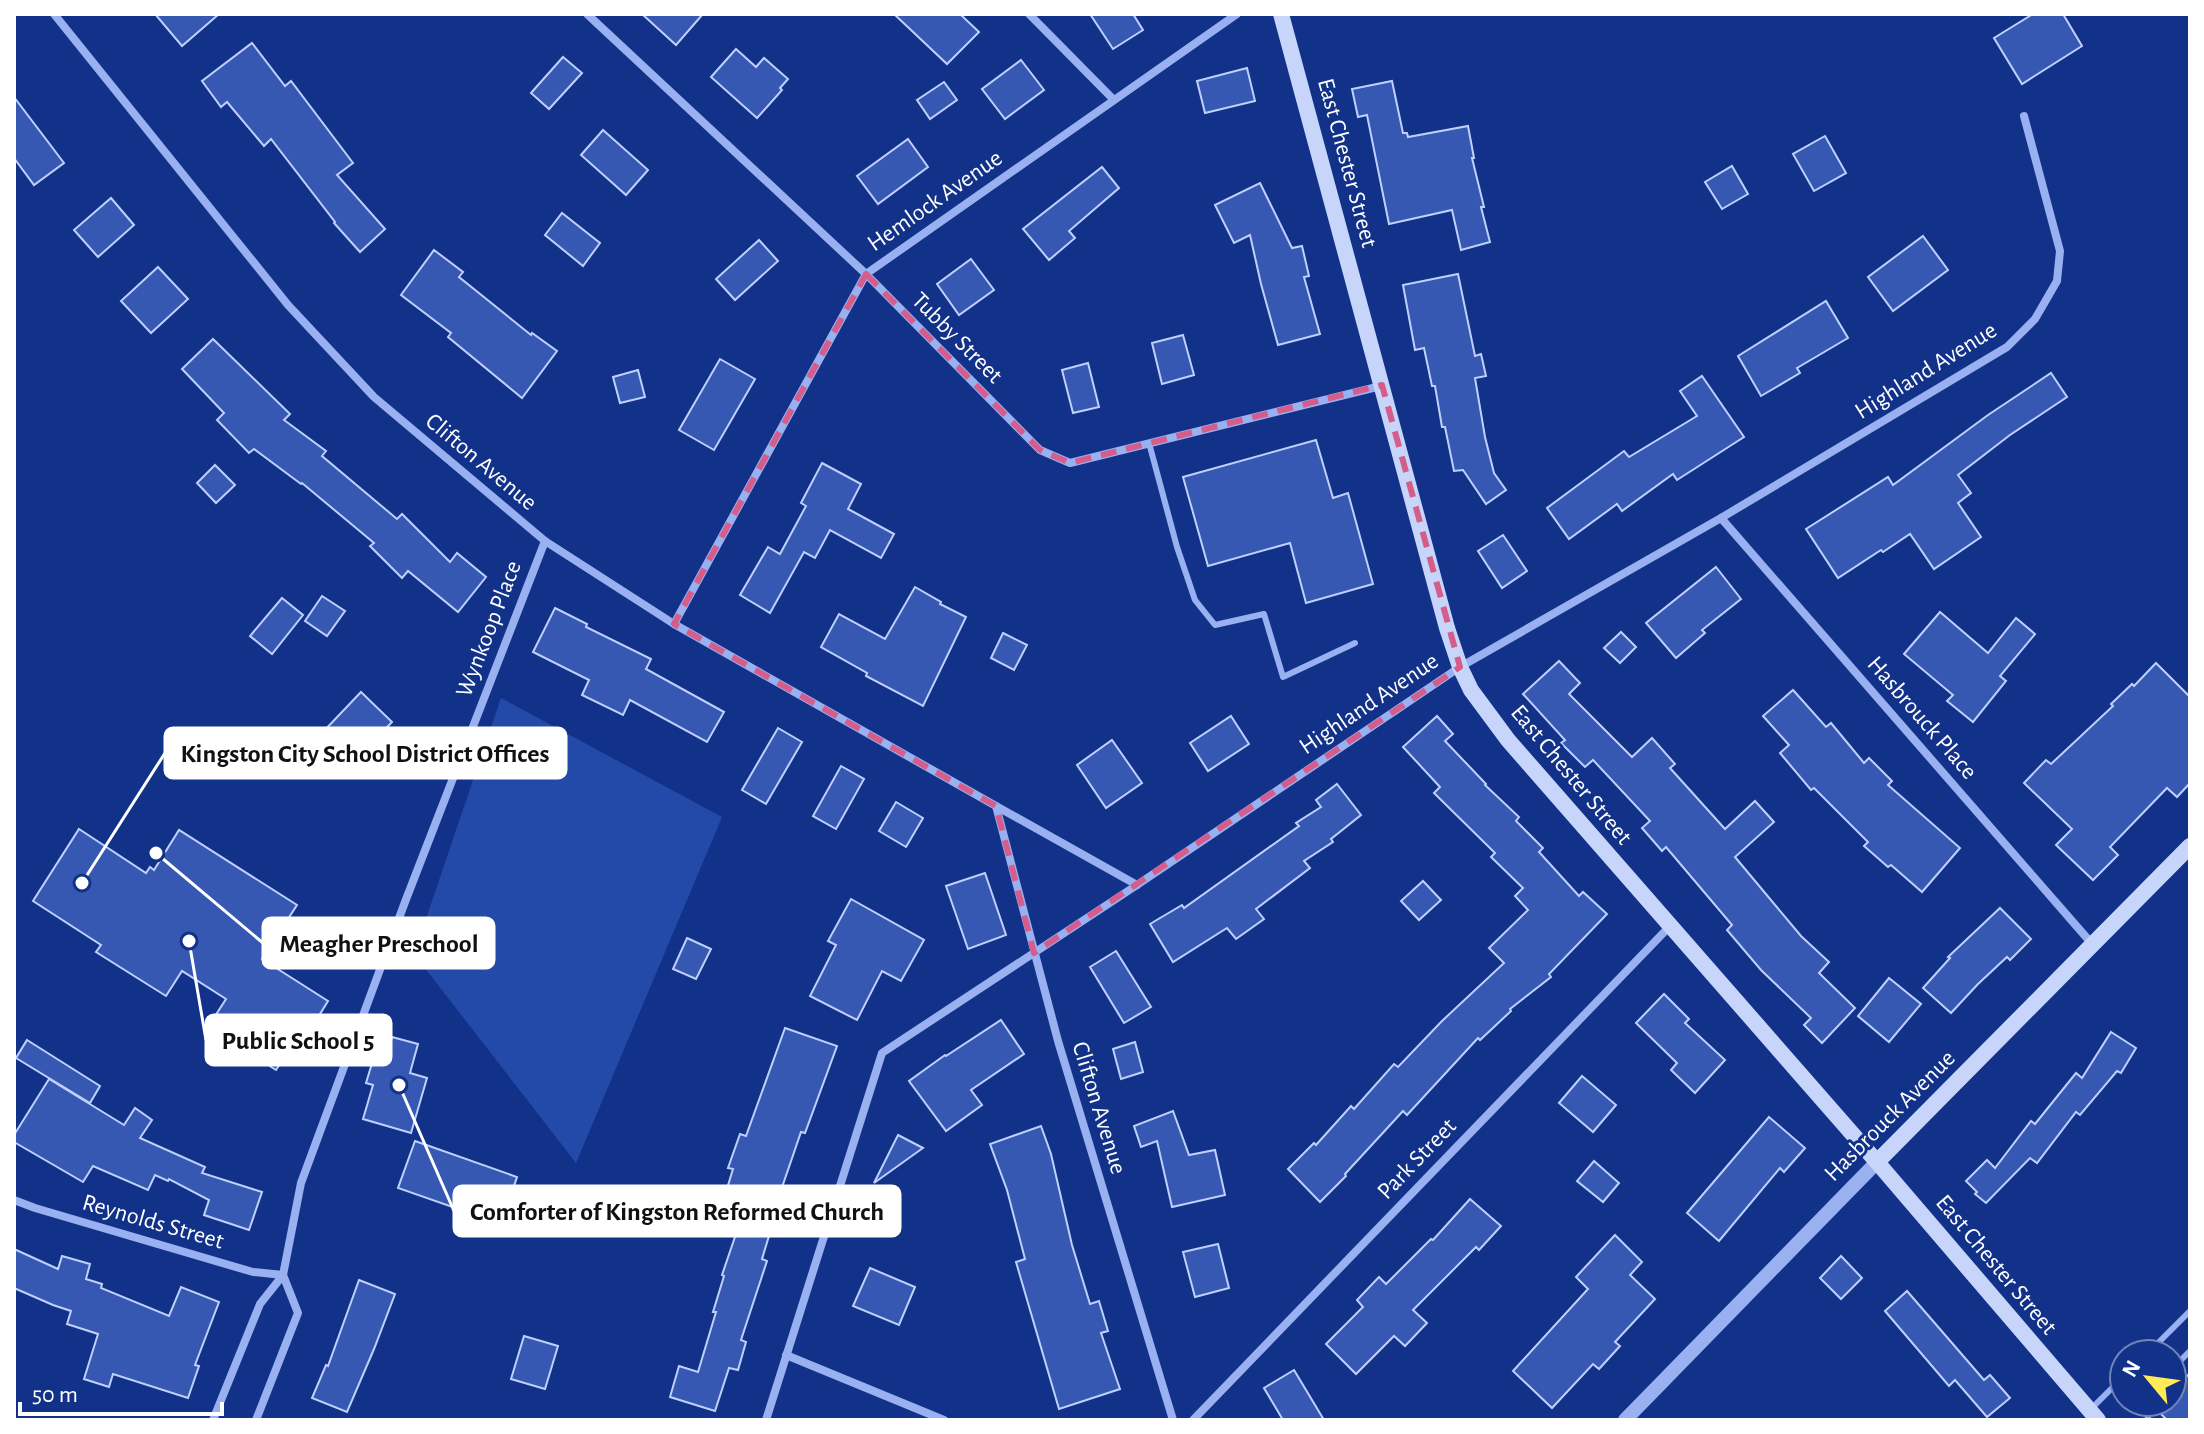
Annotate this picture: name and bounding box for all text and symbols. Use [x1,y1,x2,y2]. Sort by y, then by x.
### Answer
street label: East Chester Street [1313,76,1381,251]
street label: Hemlock Avenue [863,146,1007,256]
street label: Tubby Street [907,288,1007,388]
street label: Highland Avenue [1851,318,2001,424]
street label: Clifton Avenue [421,409,541,515]
street label: Wynkoop Place [452,558,526,700]
street label: Highland Avenue [1295,649,1443,759]
street label: Hasbrouck Place [1863,652,1981,784]
street label: East Chester Street [1506,701,1636,850]
callout: Kingston City School District Offices [165,728,566,778]
text: Kingston City School District Offices [180,741,550,767]
callout: Meagher Preschool [263,918,494,968]
text: Meagher Preschool [280,931,478,957]
callout: Public School 5 [206,1015,391,1065]
text: Public School 5 [222,1028,374,1054]
street label: Clifton Avenue [1068,1039,1130,1177]
street label: Hasbrouck Avenue [1820,1046,1960,1186]
street label: Park Street [1373,1114,1461,1204]
callout: Comforter of Kingston Reformed Church [454,1186,900,1236]
street label: Reynolds Street [80,1190,227,1254]
street label: East Chester Street [1931,1191,2061,1340]
text: Comforter of Kingston Reformed Church [470,1199,884,1225]
north arrow [2108,1338,2188,1418]
text: N [2118,1357,2145,1381]
scale bar [20,1366,222,1416]
text: 50 m [32,1383,78,1407]

